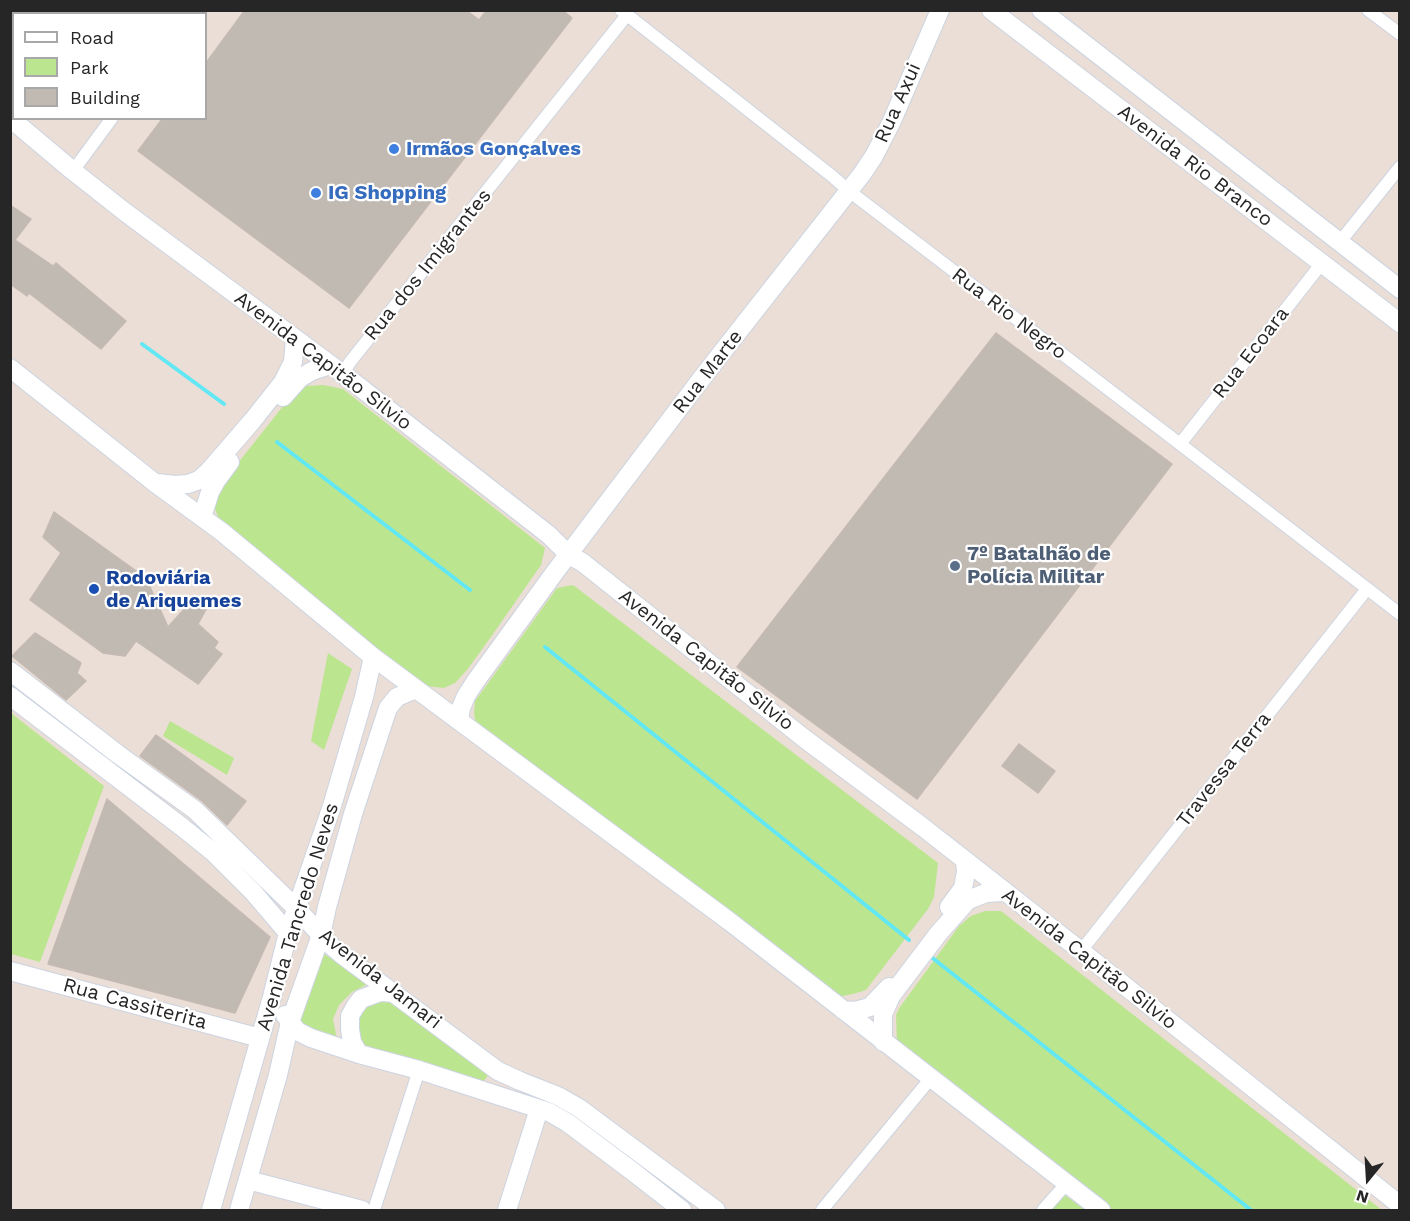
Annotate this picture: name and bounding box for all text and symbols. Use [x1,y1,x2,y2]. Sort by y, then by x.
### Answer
legend [12,12,207,120]
text: Road [70,27,114,48]
text: Park [70,57,109,78]
street label: Rua Axui [870,59,926,147]
text: Building [70,87,140,108]
street label: Avenida Rio Branco [1113,100,1277,232]
place label: Irmãos Gonçalves [406,137,581,161]
marker: Irmãos Gonçalves [387,142,401,156]
place label: IG Shopping [328,181,446,205]
street label: Rua dos Imigrantes [359,184,497,346]
marker: IG Shopping [309,186,323,200]
street label: Rua Rio Negro [947,263,1071,365]
street label: Avenida Capitão Silvio [230,286,416,436]
street label: Rua Ecoara [1208,302,1294,404]
street label: Rua Marte [668,325,748,419]
place label: 7º Batalhão de Polícia Militar [967,542,1111,589]
marker: 7º Batalhão de Polícia Militar [948,559,962,573]
place label: Rodoviária de Ariquemes [106,566,241,613]
marker: Rodoviária de Ariquemes [87,582,101,596]
street label: Avenida Capitão Silvio [614,584,798,736]
street label: Travessa Terra [1172,708,1276,832]
street label: Avenida Tancredo Neves [252,800,344,1034]
street label: Avenida Capitão Silvio [997,883,1181,1035]
street label: Avenida Jamari [314,924,446,1034]
street label: Rua Cassiterita [60,973,210,1035]
north arrow [1338,1149,1398,1209]
text: N [1354,1186,1371,1207]

